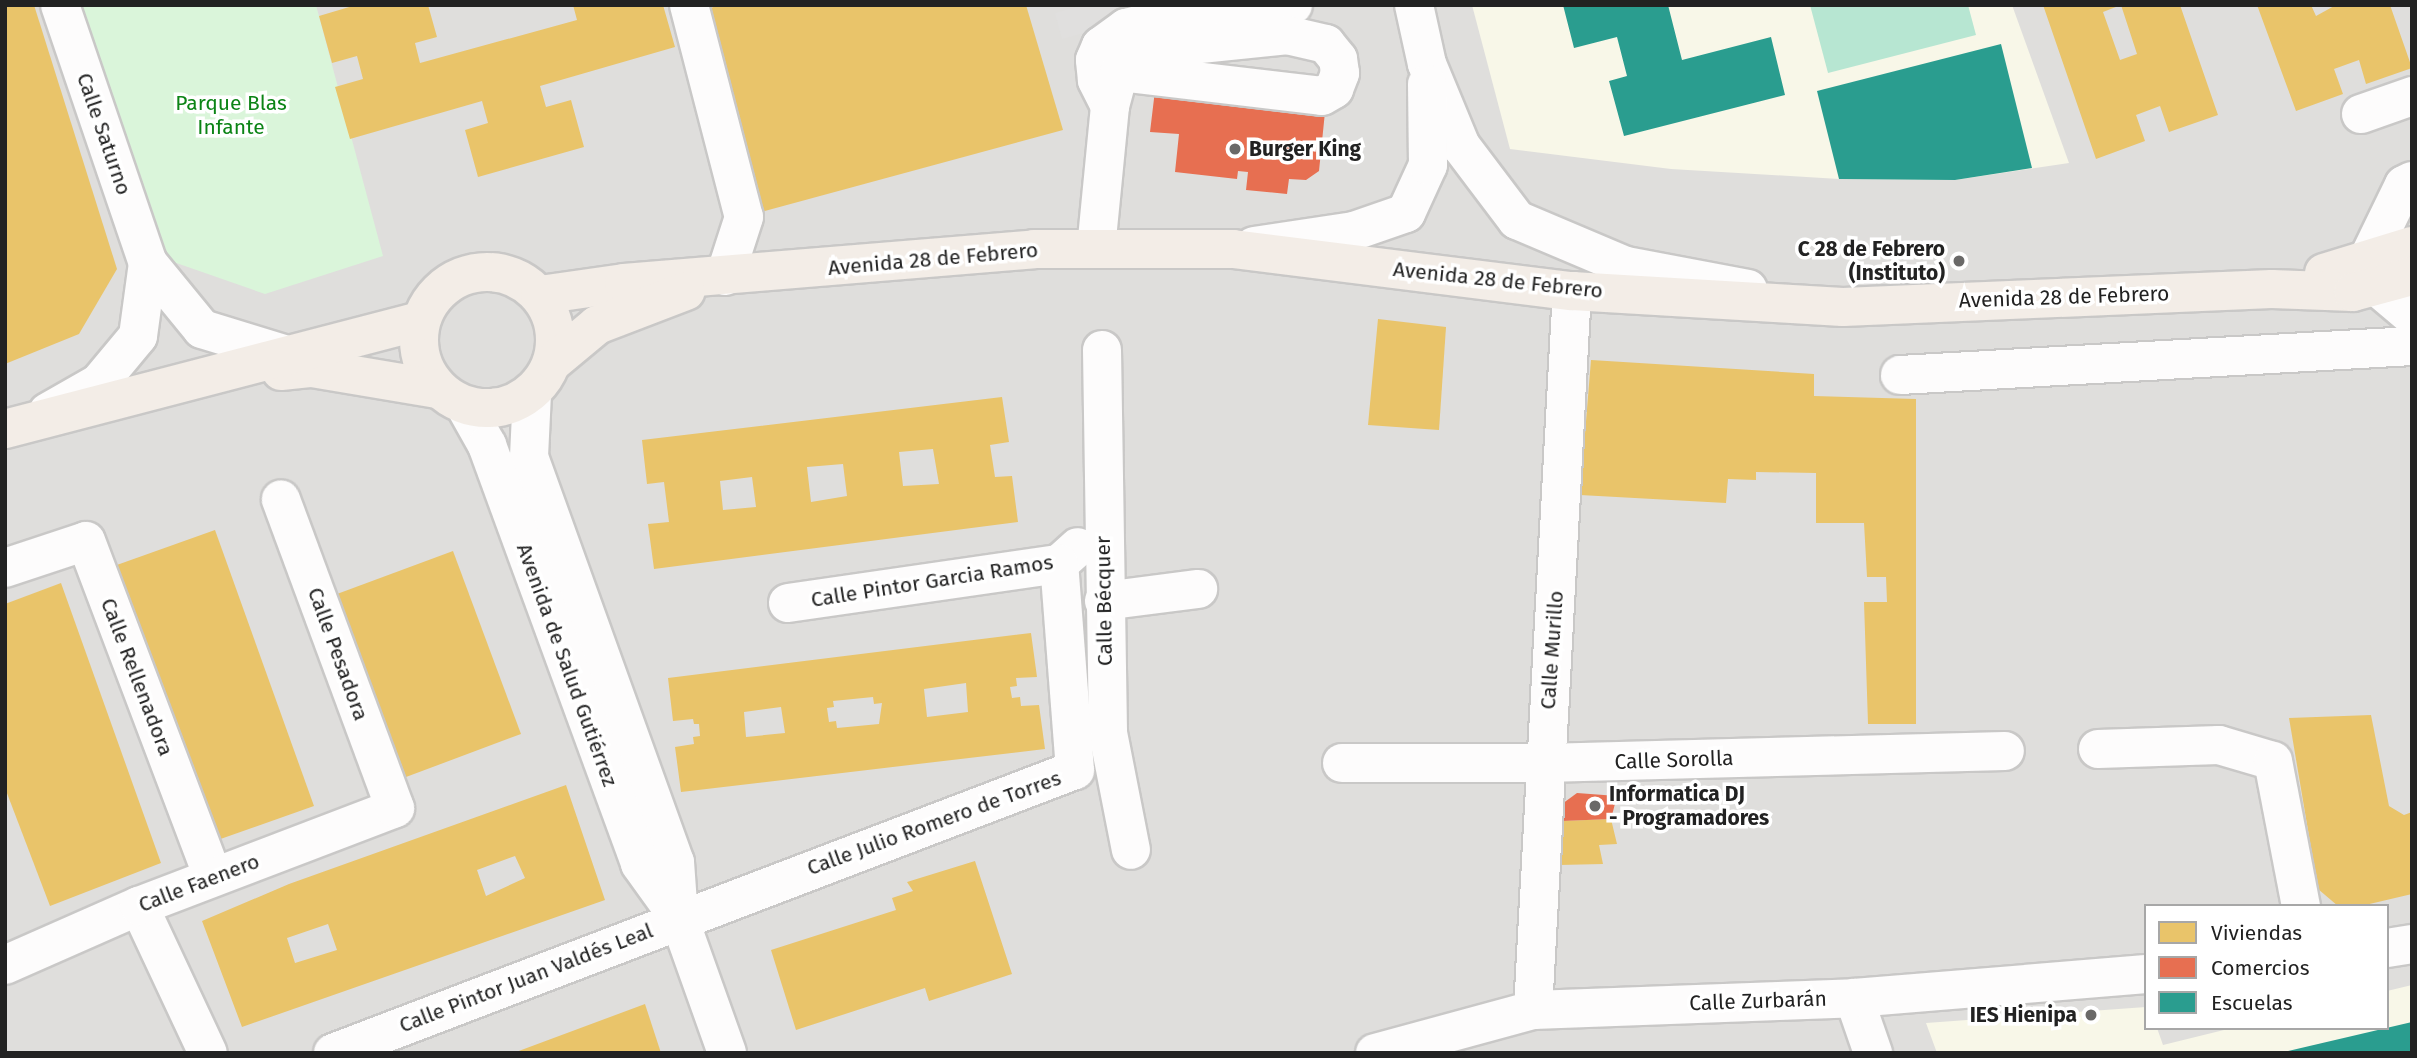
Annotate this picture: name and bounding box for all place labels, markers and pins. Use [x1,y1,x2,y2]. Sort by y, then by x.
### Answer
place label: Burger King [1249,136,1361,162]
marker: Burger King [1227,141,1243,157]
place label: C 28 de Febrero (Instituto) [1798,236,1945,286]
marker: C 28 de Febrero (Instituto) [1951,253,1967,269]
place label: Informatica DJ - Programadores [1609,781,1769,831]
marker: Informatica DJ - Programadores [1587,798,1603,814]
place label: IES Hienipa [1970,1002,2077,1028]
marker: IES Hienipa [2083,1007,2099,1023]

